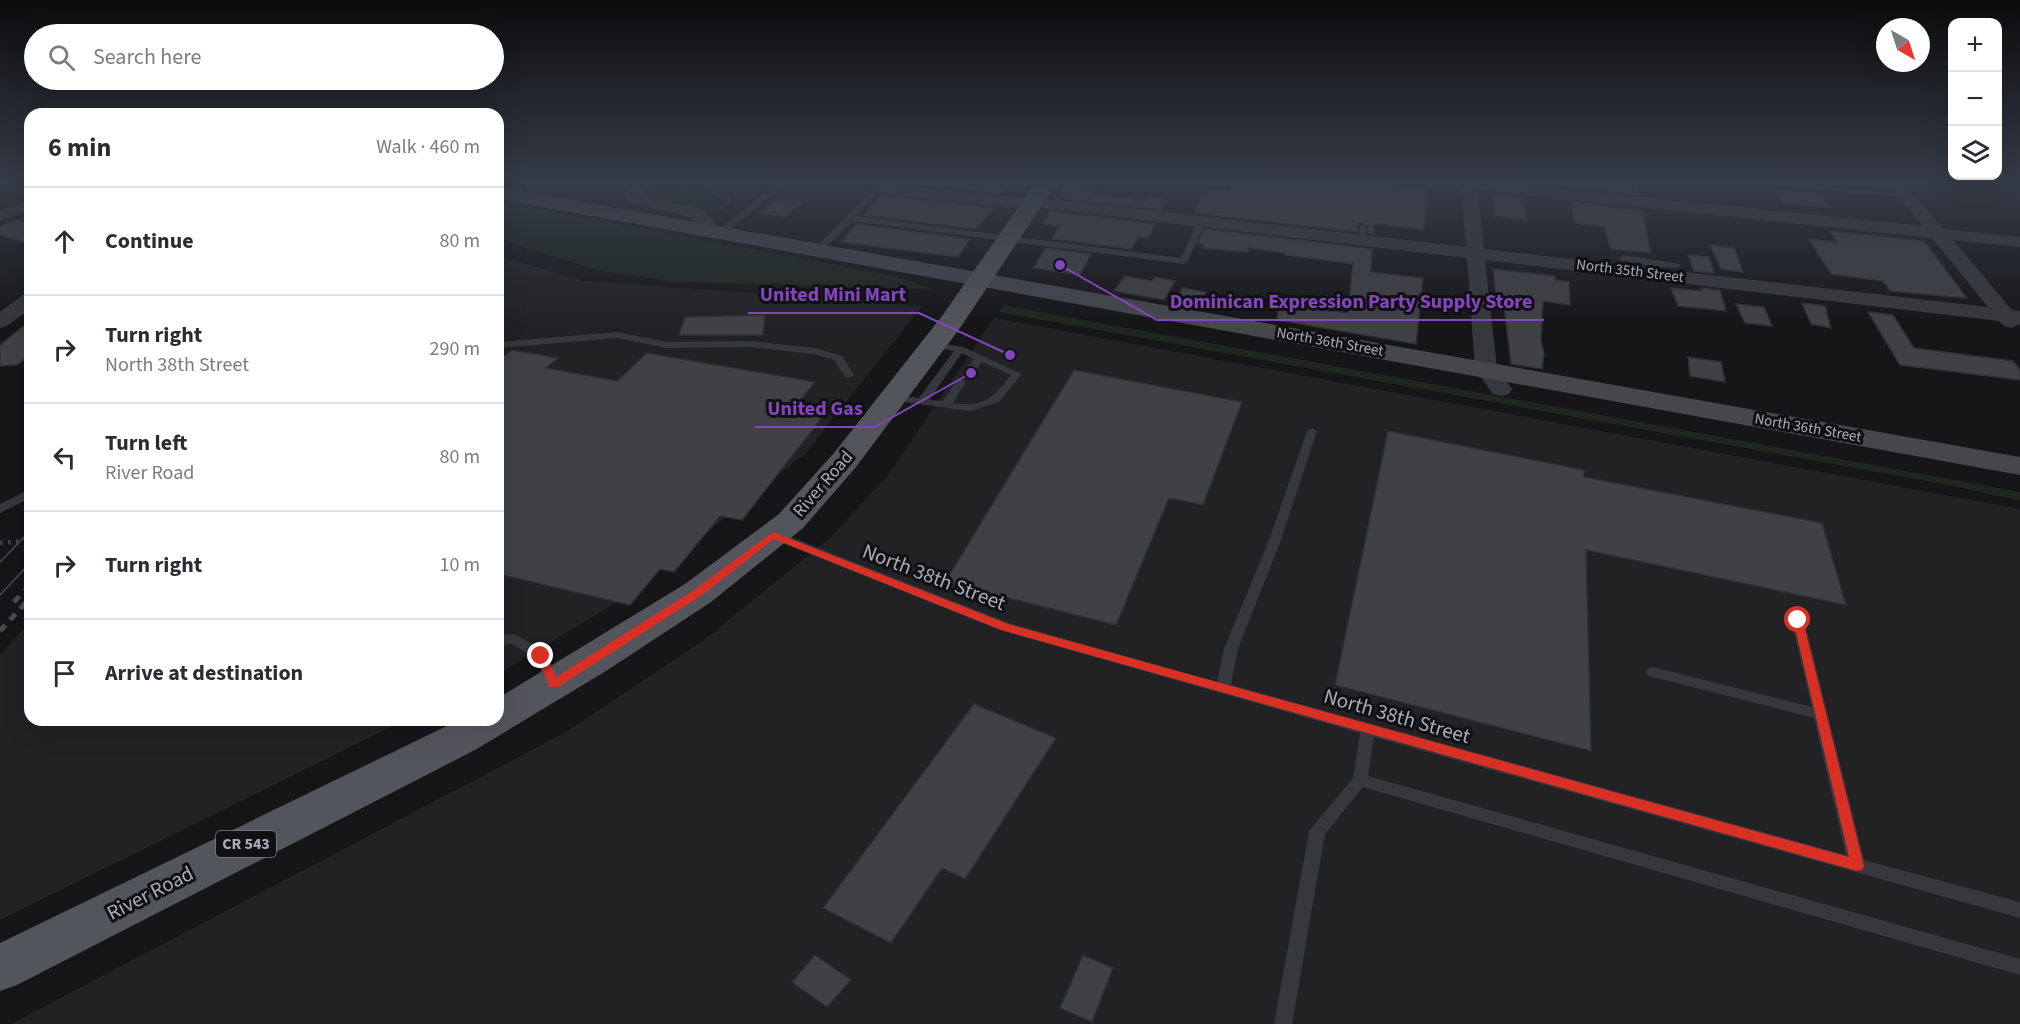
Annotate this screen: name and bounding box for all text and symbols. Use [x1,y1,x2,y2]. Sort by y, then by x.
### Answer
north arrow [1876,18,1930,72]
map controls [1948,18,2002,180]
button: + [1948,18,2002,72]
search box [24,24,504,90]
icon: search [45,41,78,74]
text: Search here [93,41,201,73]
button: − [1948,72,2002,126]
button: layers [1948,126,2002,180]
text: 6 min [48,129,111,166]
text: Walk · 460 m [376,133,480,161]
icon: ahead [48,225,81,258]
text: Continue [105,225,194,257]
text: 80 m [440,227,480,255]
street label: North 35th Street [1575,254,1685,288]
callout: United Mini Mart [748,275,919,313]
text: United Mini Mart [760,281,907,309]
callout: Dominican Expression Party Supply Store [1157,282,1544,320]
text: Dominican Expression Party Supply Store [1170,288,1532,316]
text: Turn right [105,319,202,351]
street label: North 36th Street [1275,322,1385,362]
icon: right [48,333,81,366]
text: 290 m [430,335,480,363]
text: North 38th Street [105,351,249,379]
callout: United Gas [755,389,875,427]
text: United Gas [767,395,863,423]
street label: North 36th Street [1753,408,1863,448]
text: Turn left [105,427,187,459]
icon: left [48,441,81,474]
text: 80 m [440,443,480,471]
street label: River Road [787,445,859,523]
text: River Road [105,459,194,487]
street label: North 38th Street [858,536,1010,618]
icon: right [48,549,81,582]
text: Turn right [105,549,202,581]
text: 10 m [440,551,480,579]
route start [1784,606,1810,632]
route end [527,642,553,668]
icon: arrive [48,657,81,690]
text: Arrive at destination [105,657,303,689]
street label: North 38th Street [1320,681,1474,751]
road number: CR 543 [216,831,276,857]
street label: River Road [101,858,199,928]

